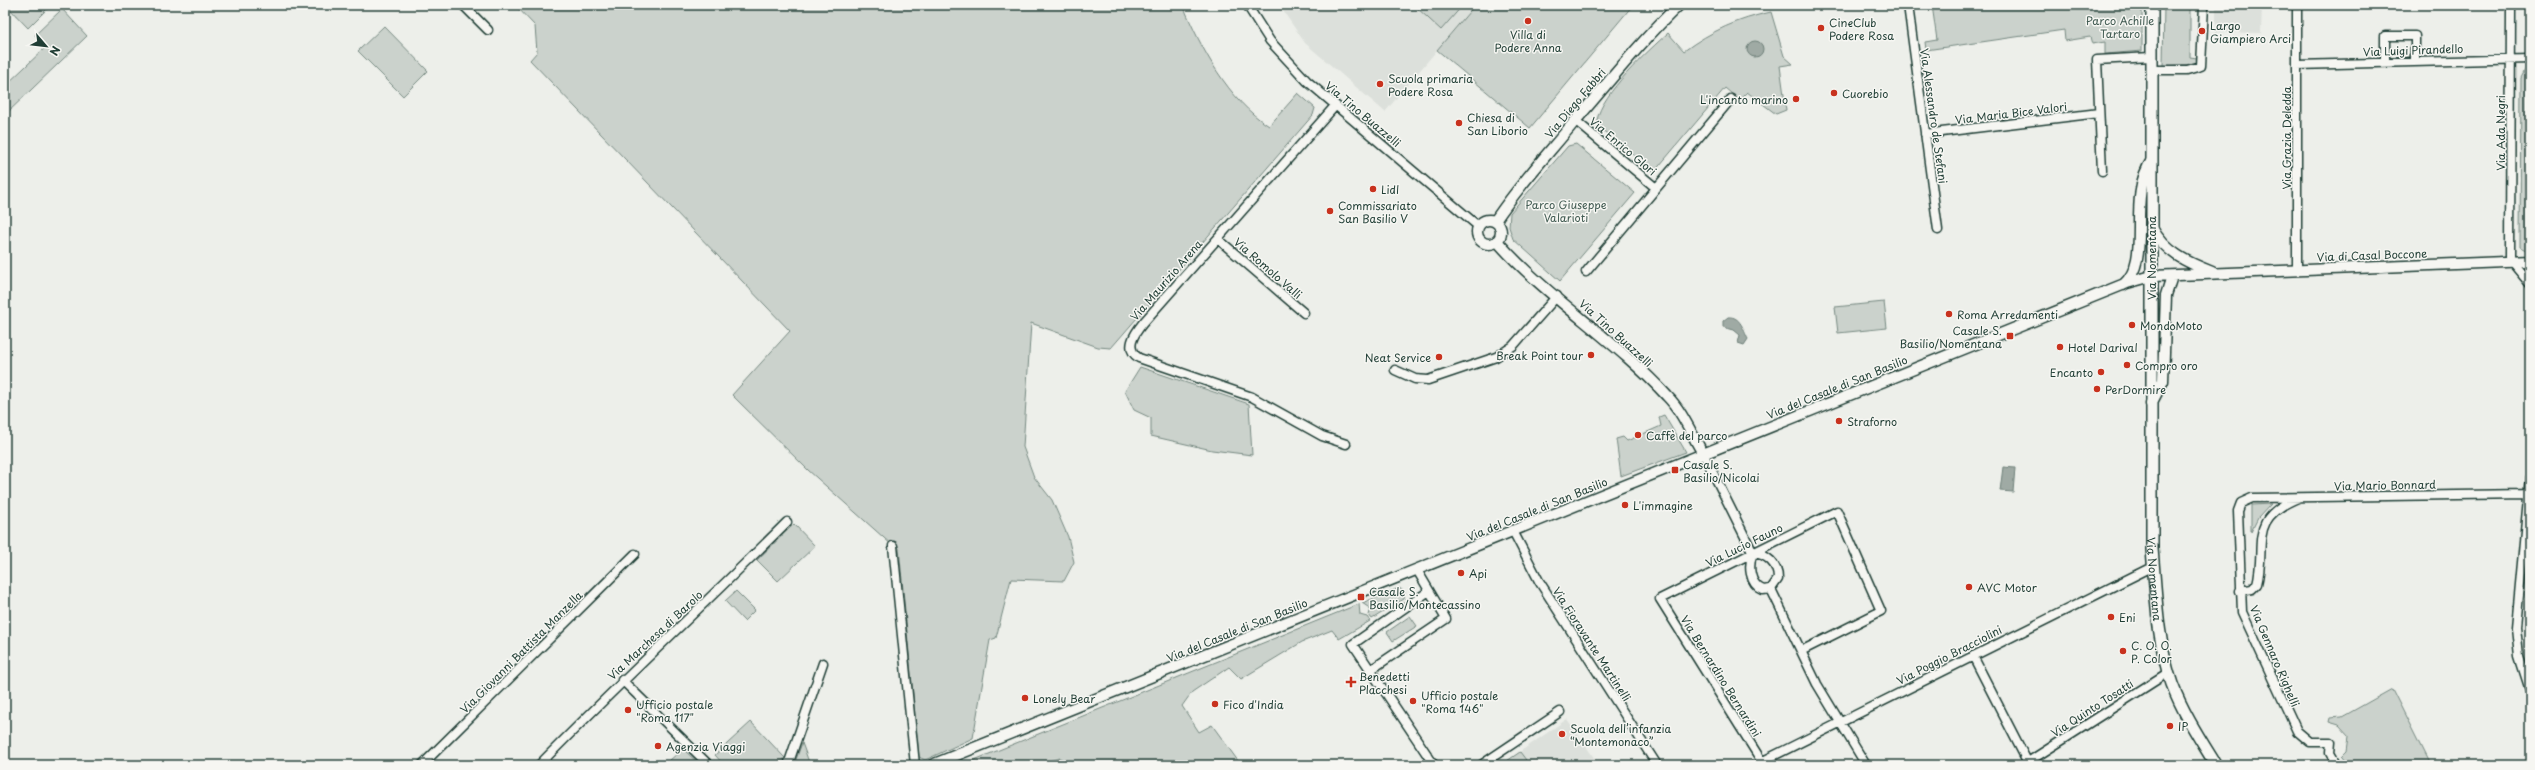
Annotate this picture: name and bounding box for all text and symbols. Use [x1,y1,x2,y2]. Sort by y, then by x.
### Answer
park label: Parco Achille Tartaro [2086,12,2154,42]
place label: CineClub Podere Rosa [1829,14,1894,44]
marker: Villa di Podere Anna [1523,16,1533,26]
place label: Largo Giampiero Arci [2210,17,2291,47]
marker: CineClub Podere Rosa [1816,23,1826,33]
north arrow [26,26,66,66]
place label: Villa di Podere Anna [1494,26,1562,56]
marker: Largo Giampiero Arci [2197,26,2207,36]
street label: Via Luigi Pirandello [2362,40,2464,60]
text: N [46,43,65,59]
street label: Via Alessandro de Stefani [1916,47,1952,185]
street label: Via Diego Fabbri [1540,64,1610,142]
place label: Scuola primaria Podere Rosa [1388,70,1473,100]
street label: Via Tino Buazzelli [1321,77,1405,151]
marker: Scuola primaria Podere Rosa [1375,79,1385,89]
place label: Cuorebio [1842,85,1888,102]
street label: Via Grazia Deledda [2278,86,2295,190]
marker: Cuorebio [1829,88,1839,98]
place label: L'incanto marino [1700,91,1788,108]
marker: L'incanto marino [1791,94,1801,104]
street label: Via Ada Negri [2492,95,2509,171]
street label: Via Maria Bice Valori [1954,98,2068,128]
place label: Chiesa di San Liborio [1467,109,1528,139]
street label: Via Enrico Glori [1586,113,1660,179]
marker: Chiesa di San Liborio [1454,118,1464,128]
place label: Lidl [1381,181,1399,198]
marker: Lidl [1368,184,1378,194]
park label: Parco Giuseppe Valarioti [1525,196,1607,226]
place label: Commissariato San Basilio V [1338,197,1417,227]
marker: Commissariato San Basilio V [1325,206,1335,216]
street label: Via Nomentana [2143,216,2160,300]
street label: Via Romolo Valli [1230,233,1306,303]
street label: Via Maurizio Arena [1126,236,1206,324]
street label: Via di Casal Boccone [2316,245,2428,265]
street label: Via Tino Buazzelli [1575,295,1657,371]
place label: Roma Arredamenti [1957,306,2058,323]
marker: Roma Arredamenti [1944,309,1954,319]
place label: MondoMoto [2140,317,2203,334]
marker: MondoMoto [2127,320,2137,330]
place label: Casale S. Basilio/Nomentana [1899,322,2002,352]
marker: Casale S. Basilio/Nomentana [2005,331,2015,341]
place label: Hotel Darival [2068,339,2138,356]
marker: Hotel Darival [2055,342,2065,352]
place label: Break Point tour [1496,347,1584,364]
place label: Neat Service [1365,349,1431,366]
marker: Break Point tour [1586,350,1596,360]
street label: Via del Casale di San Basilio [1764,351,1910,423]
marker: Neat Service [1434,352,1444,362]
place label: Compro oro [2135,357,2198,374]
marker: Compro oro [2122,360,2132,370]
place label: Encanto [2050,364,2093,381]
marker: Encanto [2096,367,2106,377]
place label: PerDormire [2105,381,2166,398]
marker: PerDormire [2092,384,2102,394]
place label: Straforno [1847,413,1897,430]
marker: Straforno [1834,416,1844,426]
place label: Caffè del parco [1646,427,1727,444]
marker: Caffè del parco [1633,430,1643,440]
place label: Casale S. Basilio/Nicolai [1683,456,1760,486]
marker: Casale S. Basilio/Nicolai [1670,465,1680,475]
street label: Via del Casale di San Basilio [1464,473,1610,545]
street label: Via Mario Bonnard [2334,476,2436,494]
place label: L'immagine [1633,497,1693,514]
marker: L'immagine [1620,500,1630,510]
street label: Via Lucio Fauno [1703,519,1785,571]
street label: Via Nomentana [2143,537,2167,622]
place label: Api [1469,565,1487,582]
marker: Api [1456,568,1466,578]
place label: AVC Motor [1977,579,2038,596]
marker: AVC Motor [1964,582,1974,592]
place label: Casale S. Basilio/Montecassino [1369,583,1481,613]
street label: Via Fioravante Martinelli [1549,583,1635,705]
street label: Via Marchesa di Barolo [604,586,706,684]
street label: Via Giovanni Battista Manzella [456,587,586,717]
marker: Casale S. Basilio/Montecassino [1356,592,1366,602]
street label: Via del Casale di San Basilio [1164,594,1310,666]
street label: Via Gennaro Righelli [2246,602,2304,710]
place label: Eni [2119,609,2136,626]
street label: Via Bernardino Bernardini [1677,612,1765,740]
marker: Eni [2106,612,2116,622]
street label: Via Poggio Bracciolini [1893,621,2005,689]
place label: C. O. O. P. Color [2131,637,2173,667]
marker: C. O. O. P. Color [2118,646,2128,656]
place label: Benedetti Placchesi [1359,668,1410,698]
street label: Via Quinto Tosatti [2047,675,2137,741]
marker: Benedetti Placchesi [1346,677,1356,687]
place label: Ufficio postale "Roma 146" [1421,687,1498,717]
place label: Lonely Bear [1033,690,1095,707]
marker: Lonely Bear [1020,693,1030,703]
place label: Ufficio postale "Roma 117" [636,696,713,726]
place label: Fico d'India [1223,696,1284,713]
marker: Ufficio postale "Roma 146" [1408,696,1418,706]
marker: Fico d'India [1210,699,1220,709]
marker: Ufficio postale "Roma 117" [623,705,633,715]
place label: IP [2178,718,2188,735]
place label: Scuola dell’infanzia “Montemonaco” [1570,720,1672,750]
marker: IP [2165,721,2175,731]
marker: Scuola dell’infanzia “Montemonaco” [1557,729,1567,739]
place label: Agenzia Viaggi [666,738,745,755]
marker: Agenzia Viaggi [653,741,663,751]

